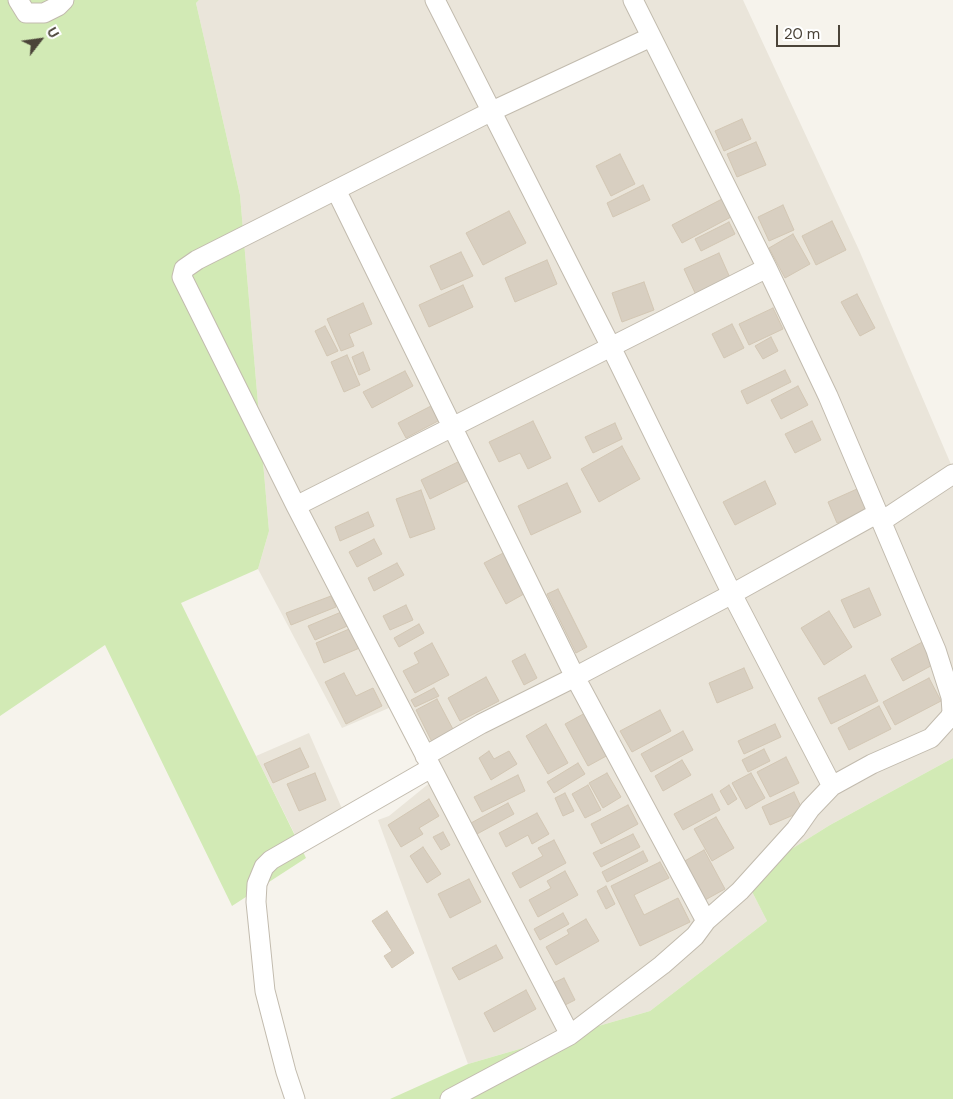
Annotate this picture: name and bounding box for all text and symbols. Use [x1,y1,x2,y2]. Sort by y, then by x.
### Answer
north arrow [15,15,65,65]
scale bar [778,15,842,47]
text: U [43,24,63,41]
text: 20 m [784,24,820,44]

